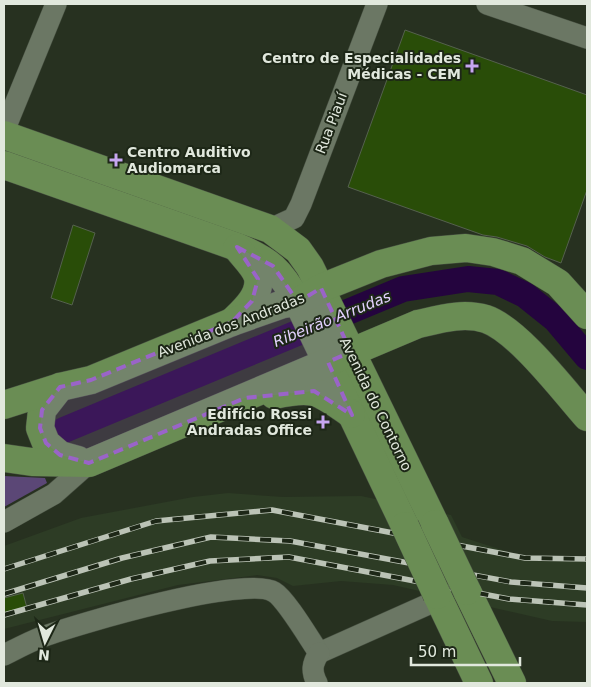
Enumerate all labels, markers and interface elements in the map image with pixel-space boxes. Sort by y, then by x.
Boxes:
place label: Centro de Especialidades Médicas - CEM [262,50,461,82]
marker: Centro de Especialidades Médicas - CEM [465,59,479,73]
street label: Rua Piauí [312,89,350,156]
place label: Centro Auditivo Audiomarca [127,144,251,176]
marker: Centro Auditivo Audiomarca [109,153,123,167]
water label: Ribeirão Arrudas [270,287,394,351]
street label: Avenida dos Andradas [155,290,307,360]
street label: Avenida do Contorno [337,335,415,473]
place label: Edifício Rossi Andradas Office [187,406,312,438]
marker: Edifício Rossi Andradas Office [316,415,330,429]
north arrow [20,617,70,667]
scale bar [411,634,520,666]
text: 50 m [418,643,456,661]
text: N [37,646,50,663]

